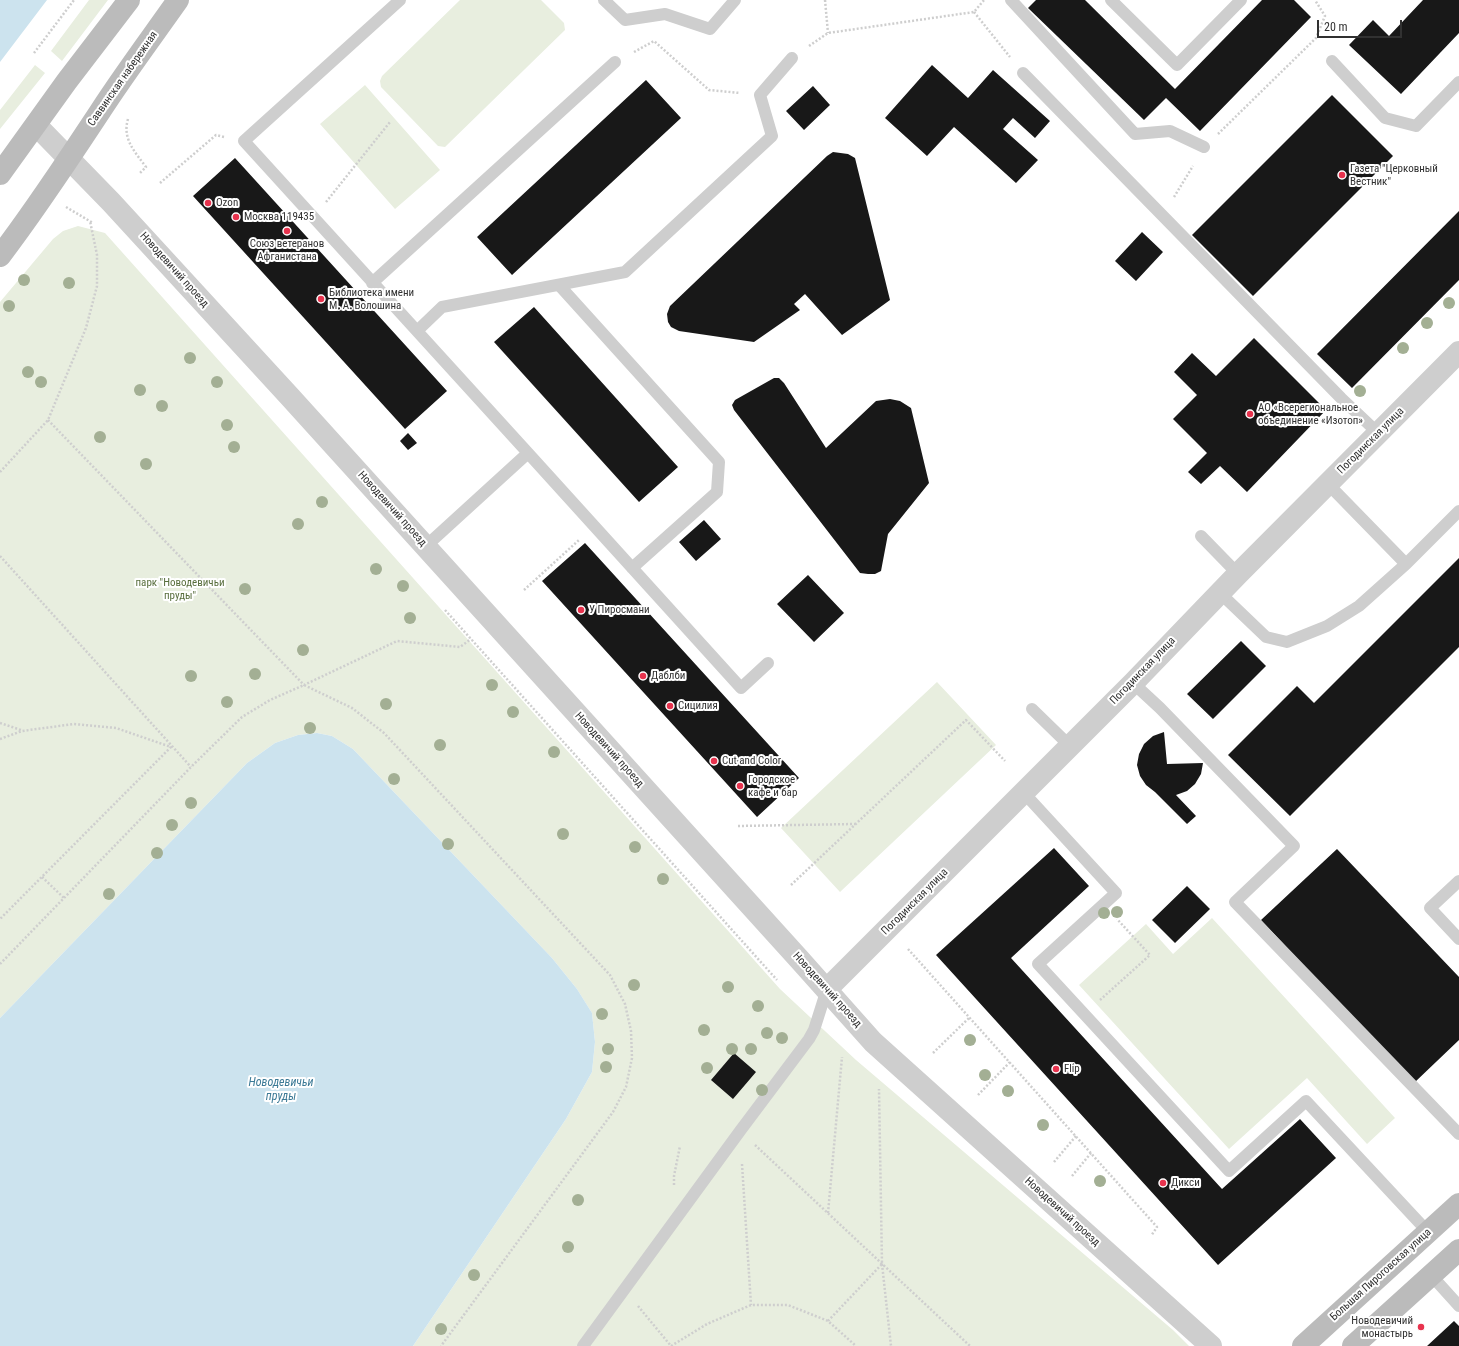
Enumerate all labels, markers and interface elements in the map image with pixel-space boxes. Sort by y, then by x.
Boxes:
scale bar [1319,12,1404,38]
text: 20 m [1324,20,1348,34]
street label: Саввинская набережная [85,29,161,129]
place label: Газета "Церковный Вестник" [1350,162,1438,188]
marker: Газета "Церковный Вестник" [1337,170,1347,180]
place label: Ozon [216,196,238,210]
marker: Ozon [203,198,213,208]
place label: Москва 119435 [244,210,314,224]
marker: Москва 119435 [231,212,241,222]
marker: Союз ветеранов Афганистана [282,226,292,236]
street label: Новодевичий проезд [137,230,211,310]
place label: Союз ветеранов Афганистана [250,237,324,263]
place label: Библиотека имени М. А. Волошина [329,286,414,312]
marker: Библиотека имени М. А. Волошина [316,294,326,304]
place label: АО «Всерегиональное объединение «Изотоп» [1258,401,1363,427]
street label: Погодинская улица [1335,405,1407,477]
marker: АО «Всерегиональное объединение «Изотоп» [1245,409,1255,419]
street label: Новодевичий проезд [355,469,429,549]
park label: парк "Новодевичьи пруды" [136,576,224,602]
place label: У Пиросмани [589,603,650,617]
marker: У Пиросмани [576,605,586,615]
street label: Погодинская улица [1107,635,1179,707]
place label: Даблби [651,669,685,683]
marker: Даблби [638,671,648,681]
place label: Сицилия [678,699,718,713]
marker: Сицилия [665,701,675,711]
street label: Новодевичий проезд [572,710,646,790]
place label: Cut and Color [722,754,781,768]
marker: Cut and Color [709,756,719,766]
place label: Городское кафе и бар [748,773,797,799]
marker: Городское кафе и бар [735,781,745,791]
street label: Погодинская улица [879,866,951,938]
street label: Новодевичий проезд [790,950,864,1030]
place label: Flip [1064,1062,1080,1076]
marker: Flip [1051,1064,1061,1074]
water label: Новодевичьи пруды [249,1076,313,1104]
street label: Новодевичий проезд [1022,1175,1102,1249]
place label: Дикси [1171,1176,1200,1190]
marker: Дикси [1158,1178,1168,1188]
street label: Большая Пироговская улица [1328,1226,1434,1324]
place label: Новодевичий монастырь [1351,1314,1413,1340]
marker: Новодевичий монастырь [1416,1322,1426,1332]

